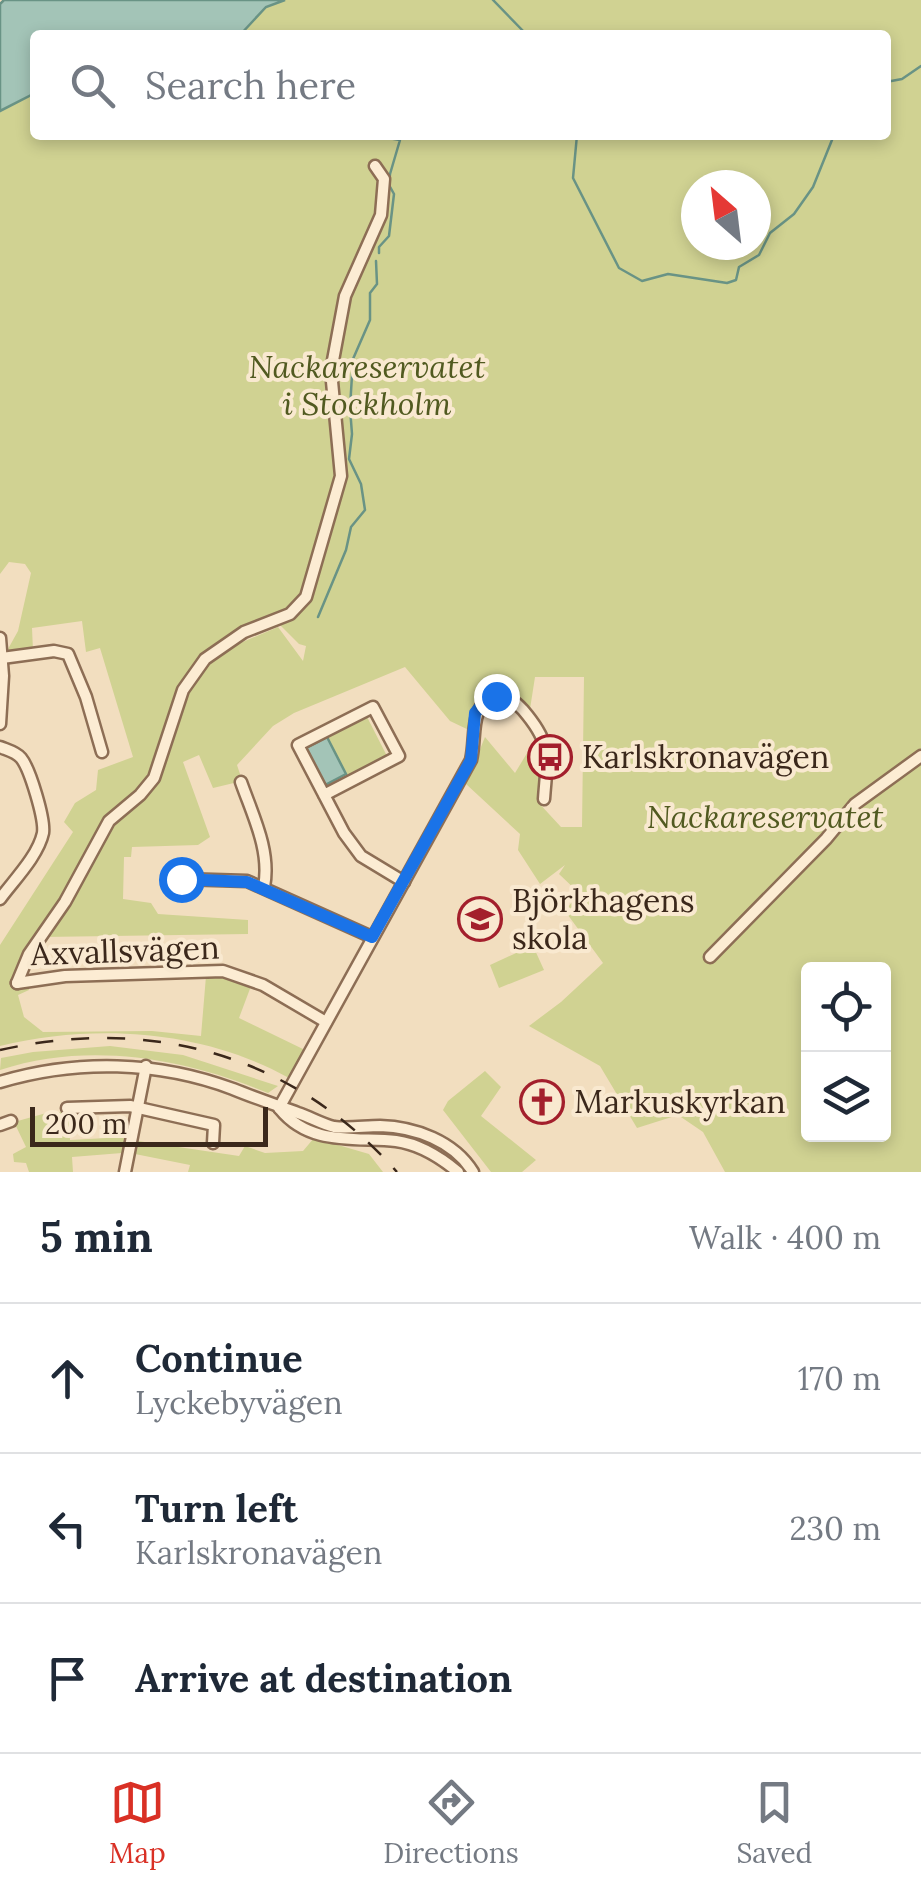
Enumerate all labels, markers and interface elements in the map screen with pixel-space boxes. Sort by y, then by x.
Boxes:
search box [30,30,891,140]
icon: search [65,58,120,113]
text: Search here [145,61,356,109]
north arrow [681,170,771,260]
park label: Nackareservatet i Stockholm [249,346,486,424]
route end [474,674,520,720]
bus stop icon: Karlskronavägen [527,734,573,780]
place label: Karlskronavägen [582,736,829,777]
park label: Nackareservatet [647,796,884,837]
route start [159,857,205,903]
place label: Björkhagens skola [512,880,694,958]
school or university icon: Björkhagens skola [457,896,503,942]
street label: Axvallsvägen [29,927,220,974]
map controls [801,962,891,1142]
button: locate [801,962,891,1052]
button: layers [801,1052,891,1142]
church icon: Markuskyrkan [519,1079,565,1125]
place label: Markuskyrkan [574,1081,786,1122]
scale bar [30,1102,268,1146]
text: 200 m [45,1106,127,1142]
text: 5 min [40,1210,153,1264]
text: Walk · 400 m [689,1217,881,1258]
text: Continue [135,1334,303,1382]
icon: ahead [40,1351,95,1406]
text: 170 m [798,1358,881,1399]
text: Lyckebyvägen [135,1382,343,1423]
text: Turn left [135,1484,298,1532]
icon: left [40,1501,95,1556]
text: 230 m [790,1508,881,1549]
text: Karlskronavägen [135,1532,382,1573]
icon: arrive [40,1651,95,1706]
text: Arrive at destination [135,1654,512,1702]
tab: Map [109,1775,166,1871]
tab: Directions [383,1775,519,1871]
tab: Saved [736,1775,812,1871]

